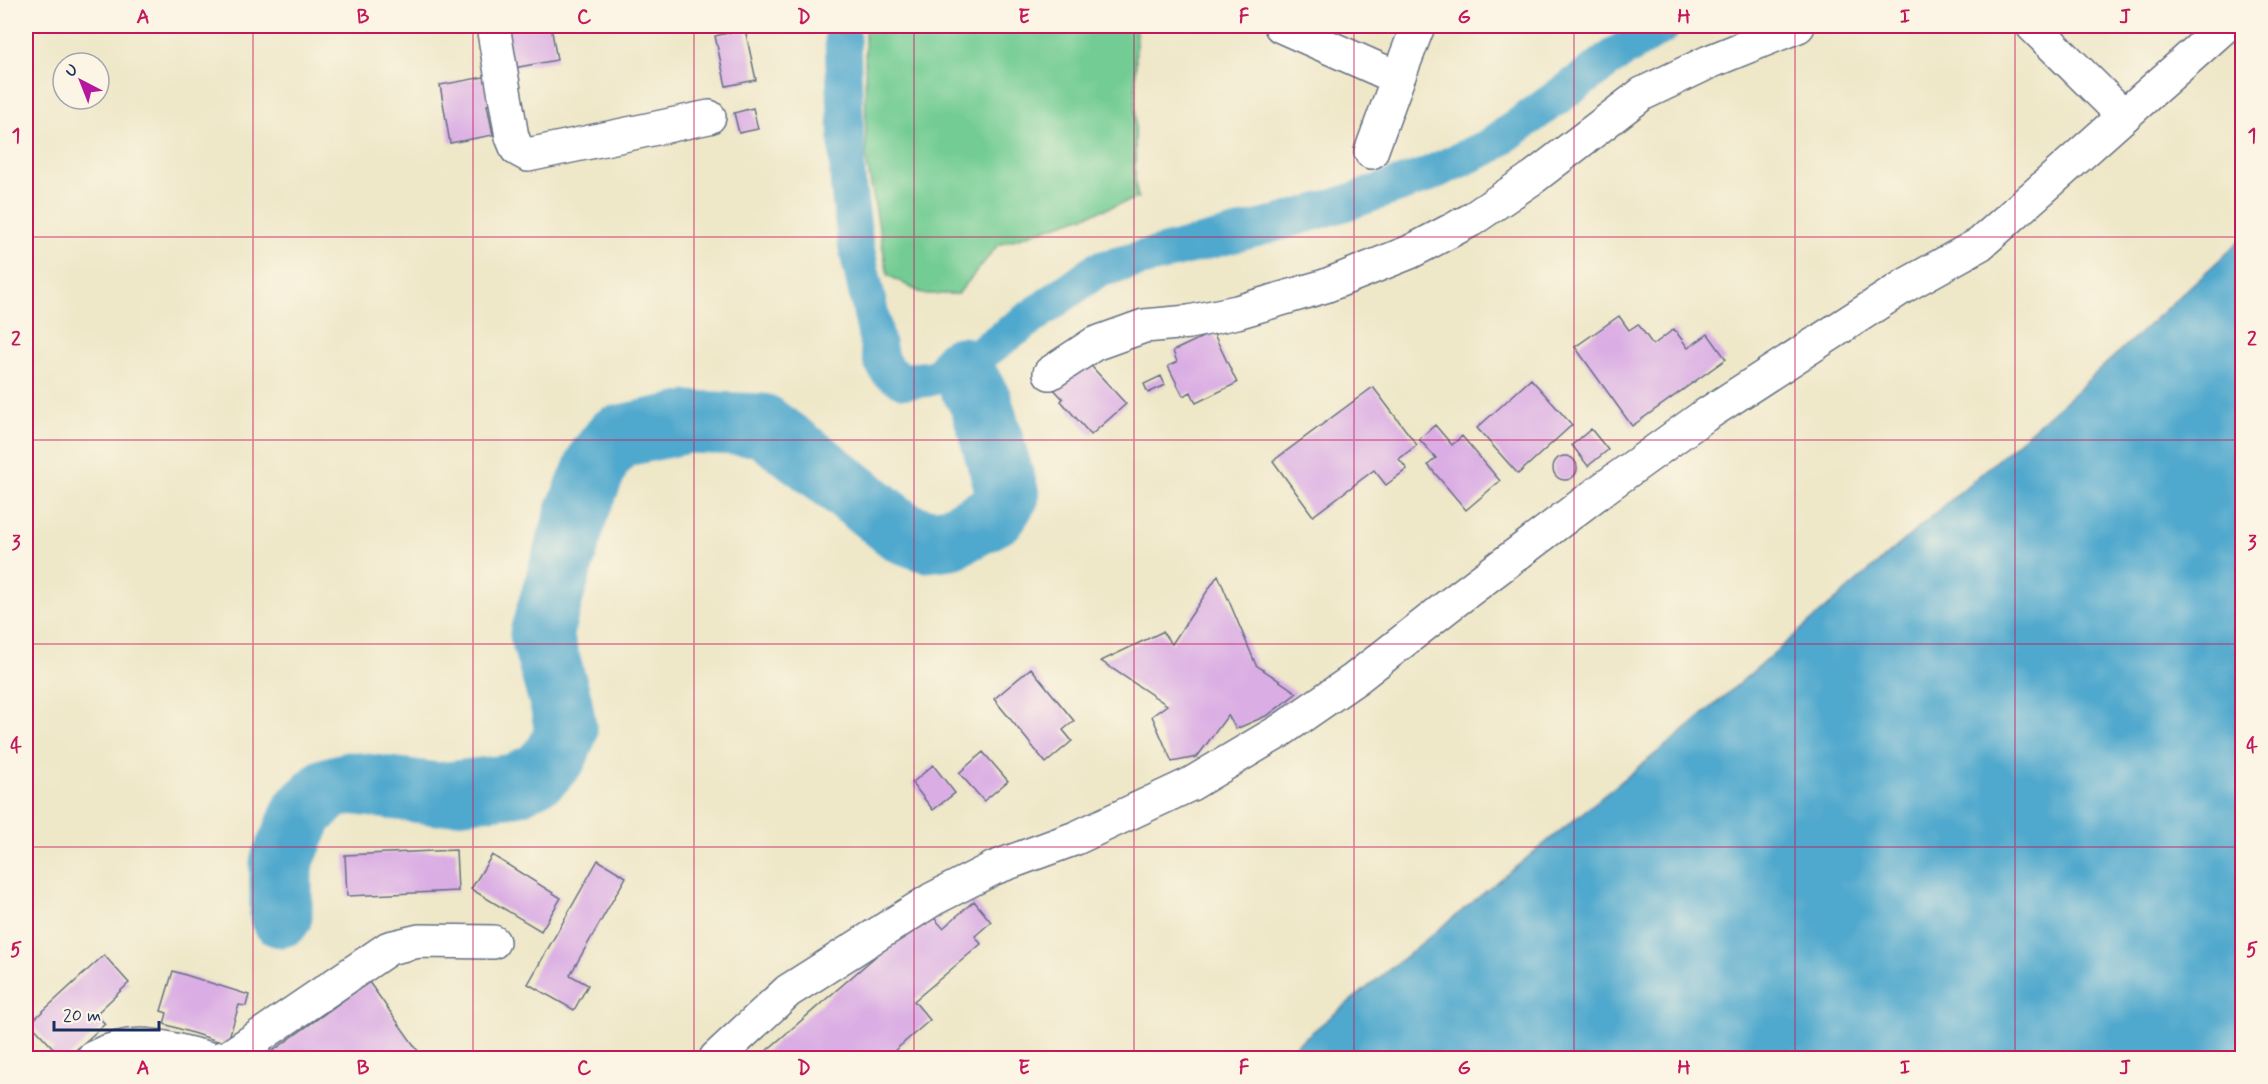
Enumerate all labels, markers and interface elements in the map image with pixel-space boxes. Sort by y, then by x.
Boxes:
text: A [136,4,150,31]
text: B [357,4,370,31]
text: C [577,4,592,31]
text: D [797,4,811,31]
text: E [1018,4,1030,31]
text: F [1239,4,1250,31]
text: G [1457,4,1471,31]
text: H [1677,4,1691,31]
text: I [1900,4,1910,31]
text: J [2119,4,2131,31]
north arrow [51,51,111,111]
text: U [61,60,83,82]
text: 1 [12,123,20,150]
text: 1 [2248,123,2256,150]
text: 2 [11,326,21,353]
text: 2 [2247,326,2257,353]
text: 3 [11,530,21,557]
text: 3 [2247,530,2257,557]
text: 4 [10,733,22,760]
text: 4 [2246,733,2258,760]
text: 5 [10,937,22,964]
text: 5 [2246,937,2258,964]
scale bar [54,994,159,1032]
text: 20 m [63,1004,101,1028]
text: A [136,1055,150,1082]
text: B [357,1055,370,1082]
text: C [577,1055,592,1082]
text: D [797,1055,811,1082]
text: E [1018,1055,1030,1082]
text: F [1239,1055,1250,1082]
text: G [1457,1055,1471,1082]
text: H [1677,1055,1691,1082]
text: I [1900,1055,1910,1082]
text: J [2119,1055,2131,1082]

